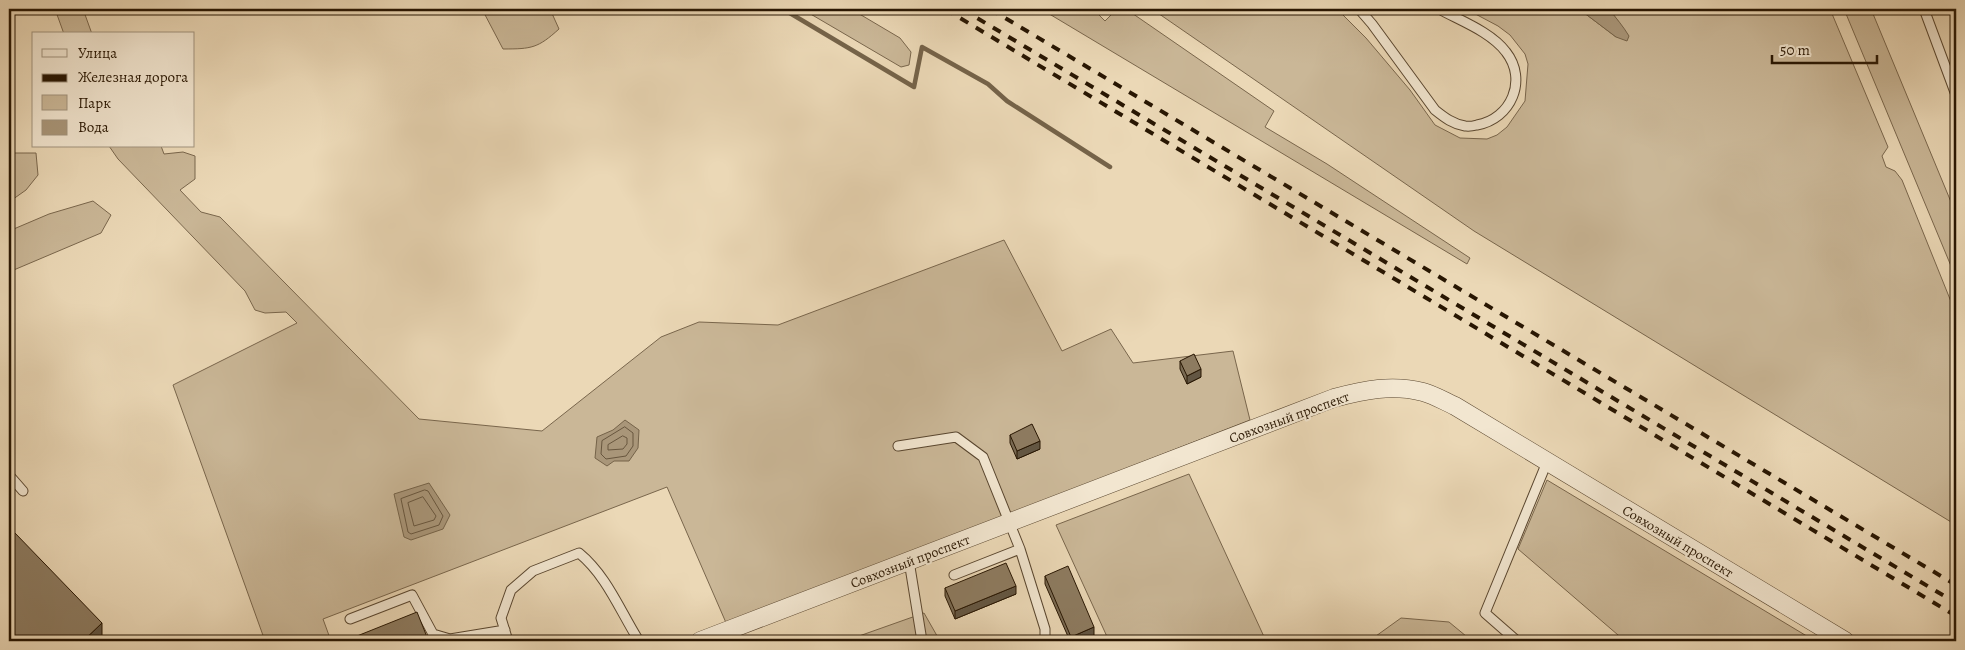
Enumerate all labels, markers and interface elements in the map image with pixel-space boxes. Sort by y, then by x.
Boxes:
legend [32,32,195,148]
scale bar [1772,32,1878,64]
text: 50 m [1780,40,1810,60]
text: Улица [78,43,117,63]
text: Железная дорога [78,67,188,87]
text: Парк [78,93,111,113]
text: Вода [78,117,109,137]
street label: Совхозный проспект [1226,387,1352,448]
street label: Совхозный проспект [1619,501,1737,582]
street label: Совхозный проспект [848,530,973,593]

